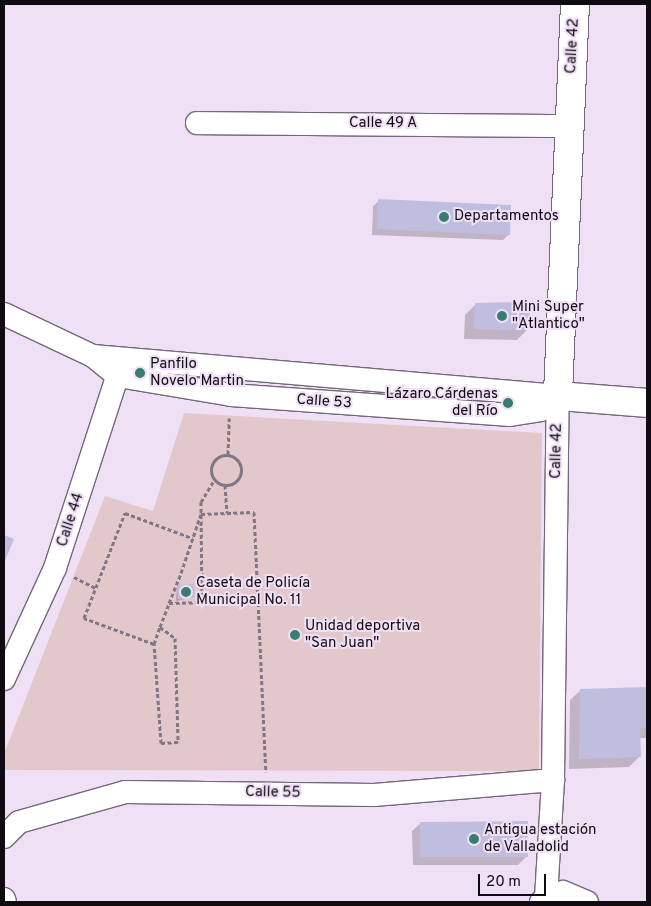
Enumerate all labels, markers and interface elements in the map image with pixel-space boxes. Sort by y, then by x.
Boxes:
street label: Calle 42 [563,18,583,74]
street label: Calle 49 A [349,115,417,133]
place label: Departamentos [454,208,559,226]
marker: Departamentos [438,211,450,223]
place label: Mini Super "Atlantico" [512,298,585,333]
marker: Mini Super "Atlantico" [496,310,508,322]
place label: Panfilo Novelo Martin [150,355,244,390]
marker: Panfilo Novelo Martin [134,367,146,379]
place label: Lázaro Cárdenas del Río [386,385,498,420]
street label: Calle 53 [296,391,352,413]
marker: Lázaro Cárdenas del Río [502,397,514,409]
street label: Calle 42 [548,423,566,479]
street label: Calle 44 [54,491,88,549]
place label: Caseta de Policía Municipal No. 11 [196,574,310,609]
marker: Caseta de Policía Municipal No. 11 [180,586,192,598]
place label: Unidad deportiva "San Juan" [305,617,420,652]
marker: Unidad deportiva "San Juan" [289,629,301,641]
street label: Calle 55 [245,784,301,802]
place label: Antigua estación de Valladolid [484,821,597,856]
marker: Antigua estación de Valladolid [468,833,480,845]
scale bar [481,864,548,896]
text: 20 m [486,873,521,892]

